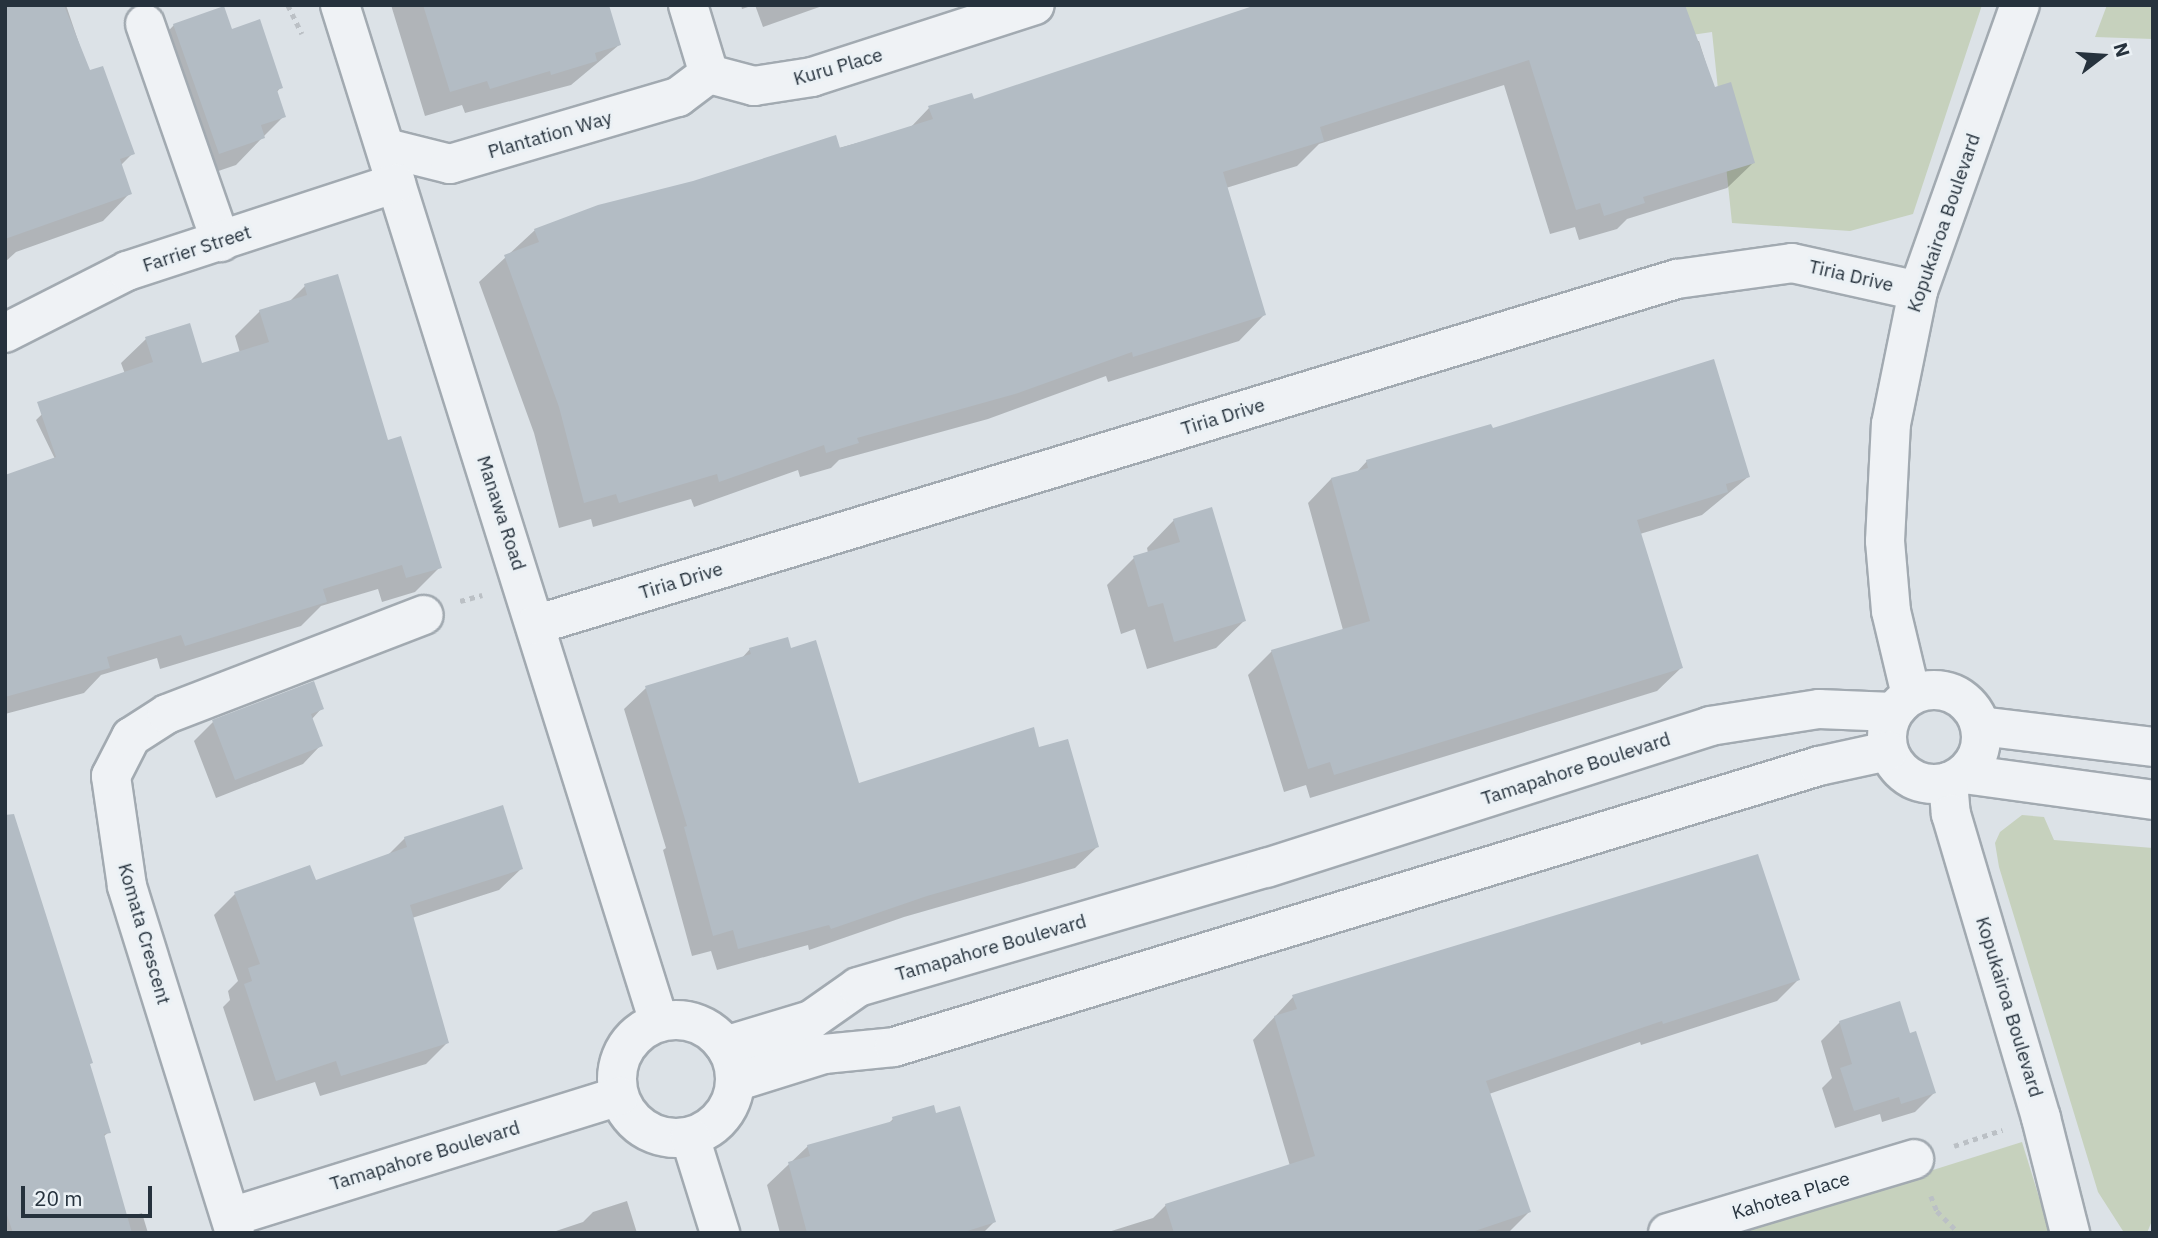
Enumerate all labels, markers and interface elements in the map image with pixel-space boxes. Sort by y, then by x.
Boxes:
north arrow [2067,21,2137,91]
text: N [2109,40,2136,60]
street label: Kuru Place [791,43,885,91]
street label: Plantation Way [485,106,615,164]
street label: Kopukairoa Boulevard [1903,131,1985,315]
street label: Farrier Street [140,221,254,277]
street label: Tiria Drive [1807,255,1895,297]
street label: Tiria Drive [1179,394,1267,440]
street label: Manawa Road [472,453,530,573]
street label: Tiria Drive [637,558,725,604]
street label: Tamapahore Boulevard [1479,728,1673,810]
street label: Komata Crescent [113,861,175,1007]
street label: Tamapahore Boulevard [893,910,1089,986]
street label: Kopukairoa Boulevard [1971,914,2047,1100]
street label: Tamapahore Boulevard [327,1116,523,1196]
street label: Kahotea Place [1729,1167,1853,1225]
scale bar [24,1172,156,1216]
text: 20 m [34,1184,83,1212]

